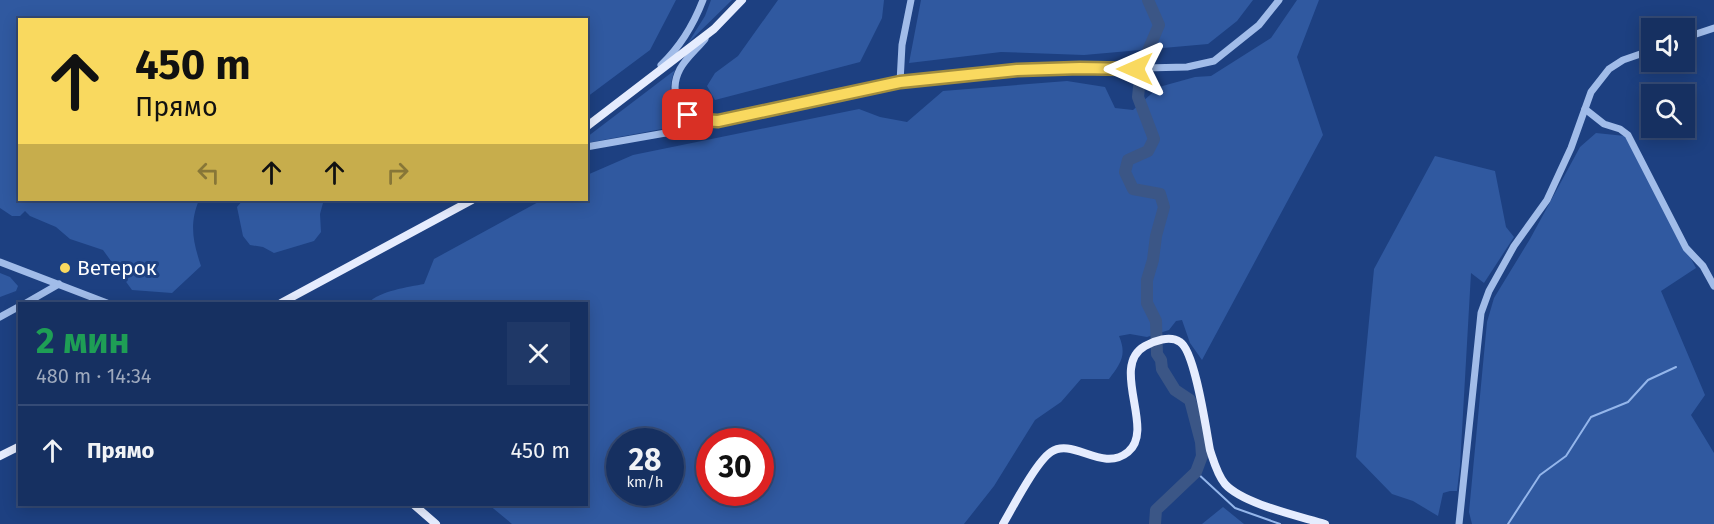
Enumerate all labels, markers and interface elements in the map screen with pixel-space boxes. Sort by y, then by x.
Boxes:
map controls [1641,18,1695,138]
button: sound [1641,18,1695,72]
position arrow [1103,37,1167,101]
text: 450 m [135,40,251,90]
icon: ahead [36,42,114,120]
button: search [1641,84,1695,138]
pin [662,89,713,140]
text: Прямо [135,91,218,123]
icon: arrive [671,98,704,131]
icon: left [192,156,225,189]
icon: ahead [255,156,288,189]
icon: ahead [318,156,351,189]
icon: right [381,156,414,189]
place label: Ветерок [77,255,157,281]
marker: Ветерок [58,261,72,275]
text: 2 мин [36,319,130,363]
button: close [507,322,570,385]
text: 480 m · 14:34 [36,364,151,388]
speed limit sign: 30 [696,428,774,506]
icon: ahead [36,434,69,467]
text: Прямо [87,437,154,464]
text: 450 m [511,437,570,464]
text: 28 [629,442,661,478]
text: km/h [626,473,664,491]

